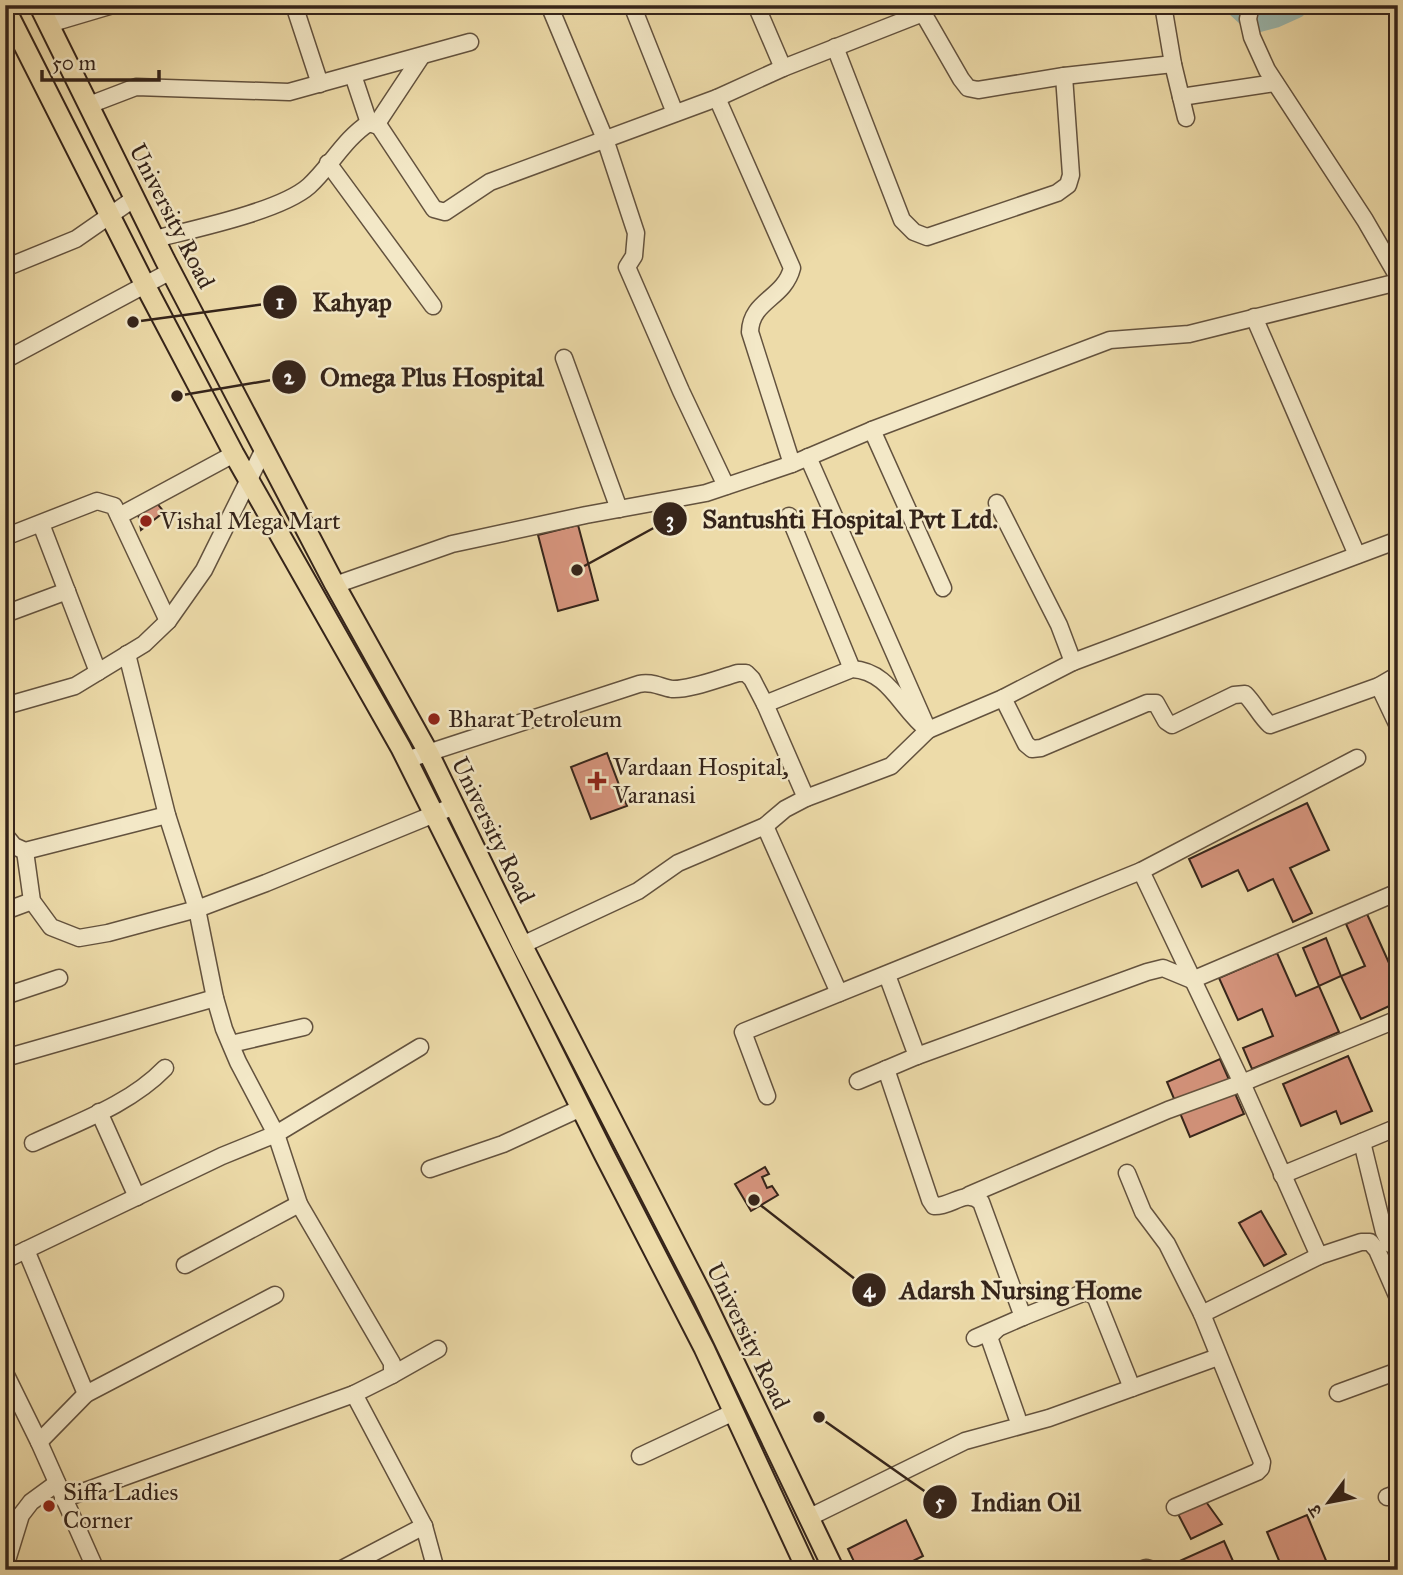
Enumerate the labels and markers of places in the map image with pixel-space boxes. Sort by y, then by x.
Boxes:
callout: Kahyap [263,278,405,325]
callout: Omega Plus Hospital [271,353,558,400]
callout: Santushti Hospital Pvt Ltd. [653,496,1011,543]
place label: Vishal Mega Mart [159,506,341,536]
marker: Vishal Mega Mart [138,513,154,529]
place label: Bharat Petroleum [448,704,622,734]
marker: Bharat Petroleum [426,711,442,727]
place label: Vardaan Hospital, Varanasi [612,752,789,810]
marker: Vardaan Hospital, Varanasi [587,771,607,791]
callout: Adarsh Nursing Home [851,1266,1157,1313]
place label: Siffa Ladies Corner [63,1477,178,1535]
callout: Indian Oil [922,1478,1096,1525]
marker: Siffa Ladies Corner [41,1498,57,1514]

